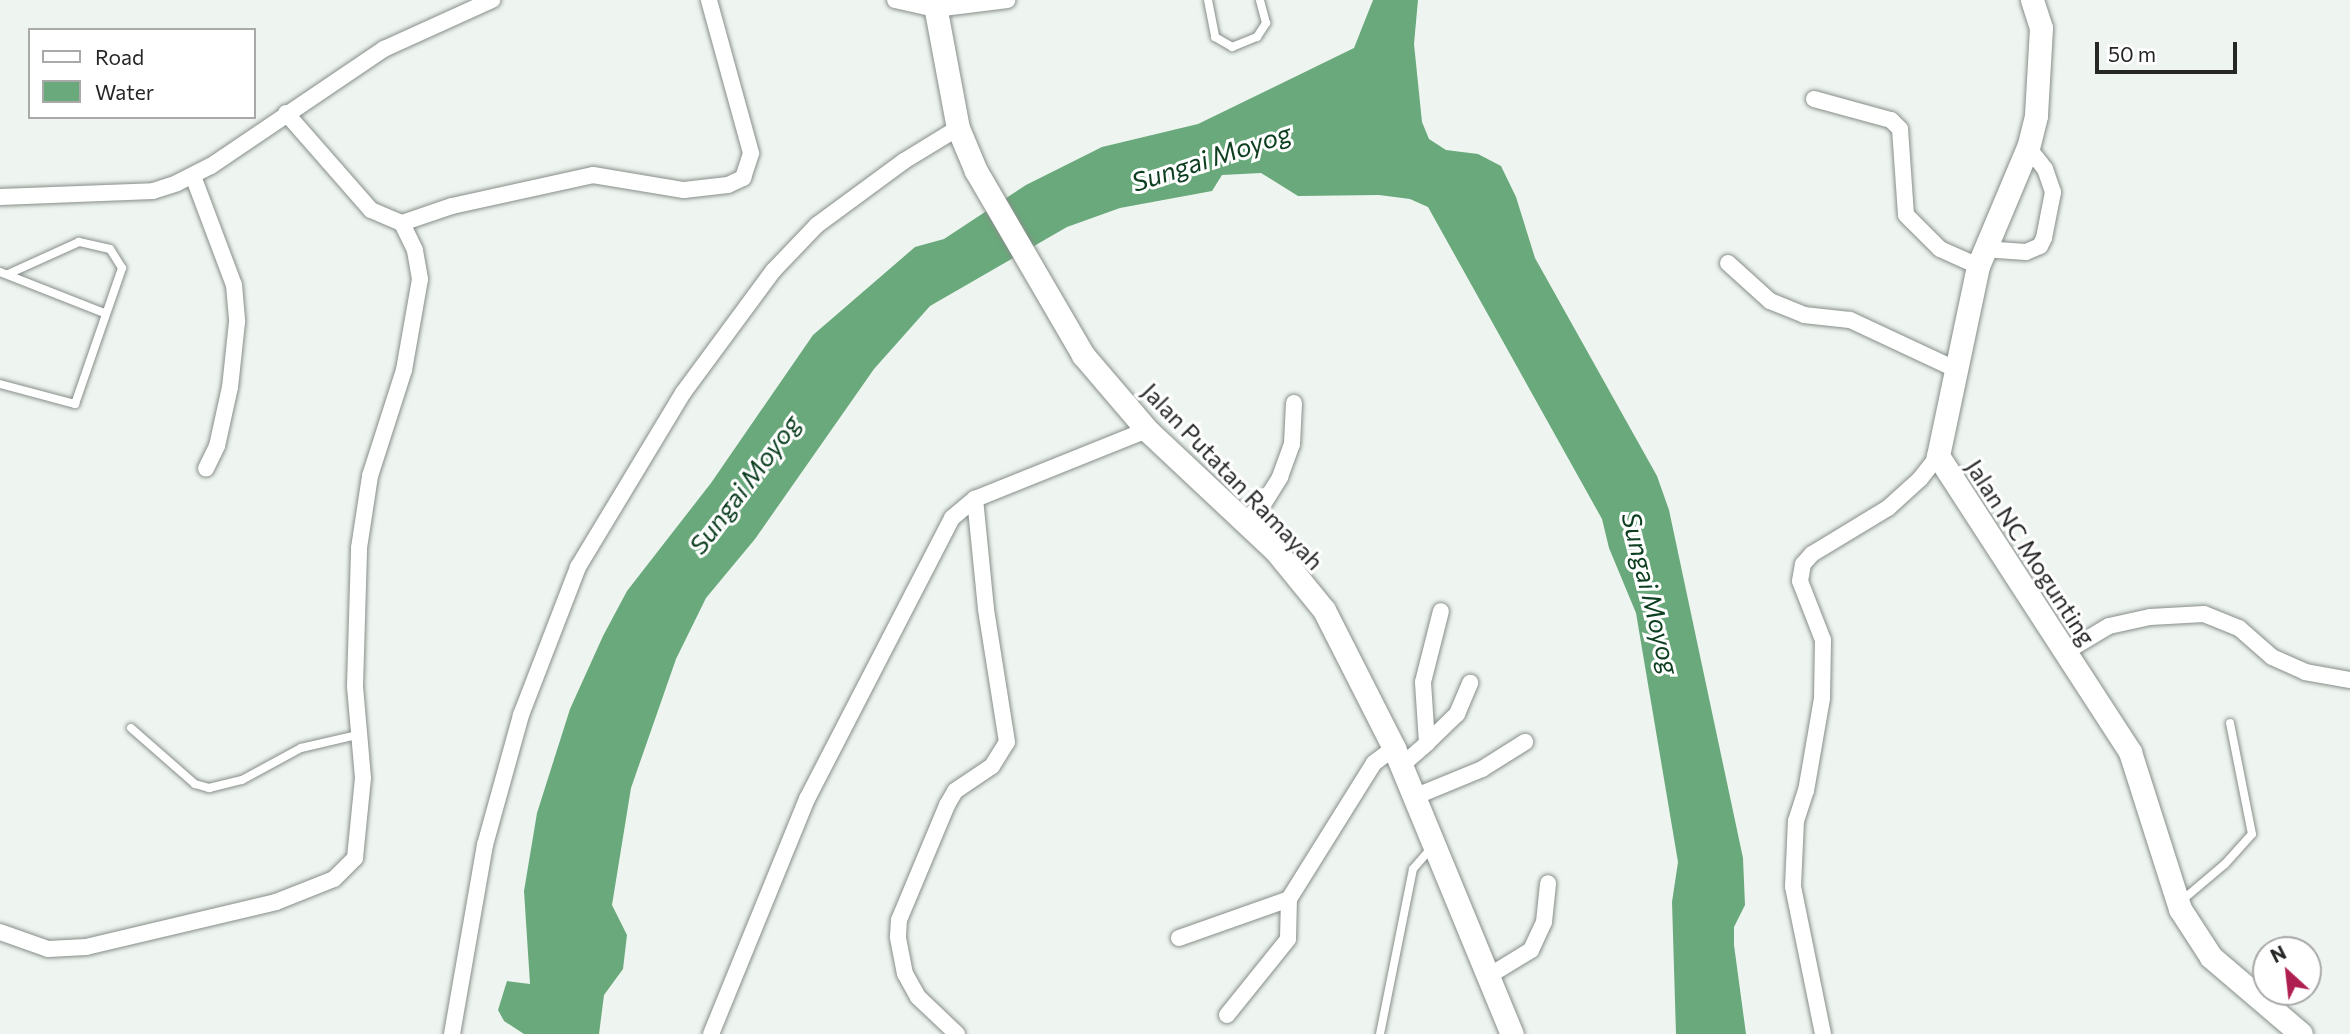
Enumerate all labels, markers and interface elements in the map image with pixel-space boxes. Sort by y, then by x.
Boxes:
legend [28,28,256,119]
scale bar [2098,28,2240,72]
text: 50 m [2108,41,2156,66]
text: Road [95,44,144,69]
text: Water [95,79,154,104]
water label: Sungai Moyog [1127,117,1295,197]
street label: Jalan Putatan Ramayah [1136,377,1330,575]
water label: Sungai Moyog [682,408,806,560]
street label: Jalan NC Mogunting [1960,454,2102,650]
water label: Sungai Moyog [1616,509,1686,677]
north arrow [2252,936,2322,1006]
text: N [2267,940,2290,967]

